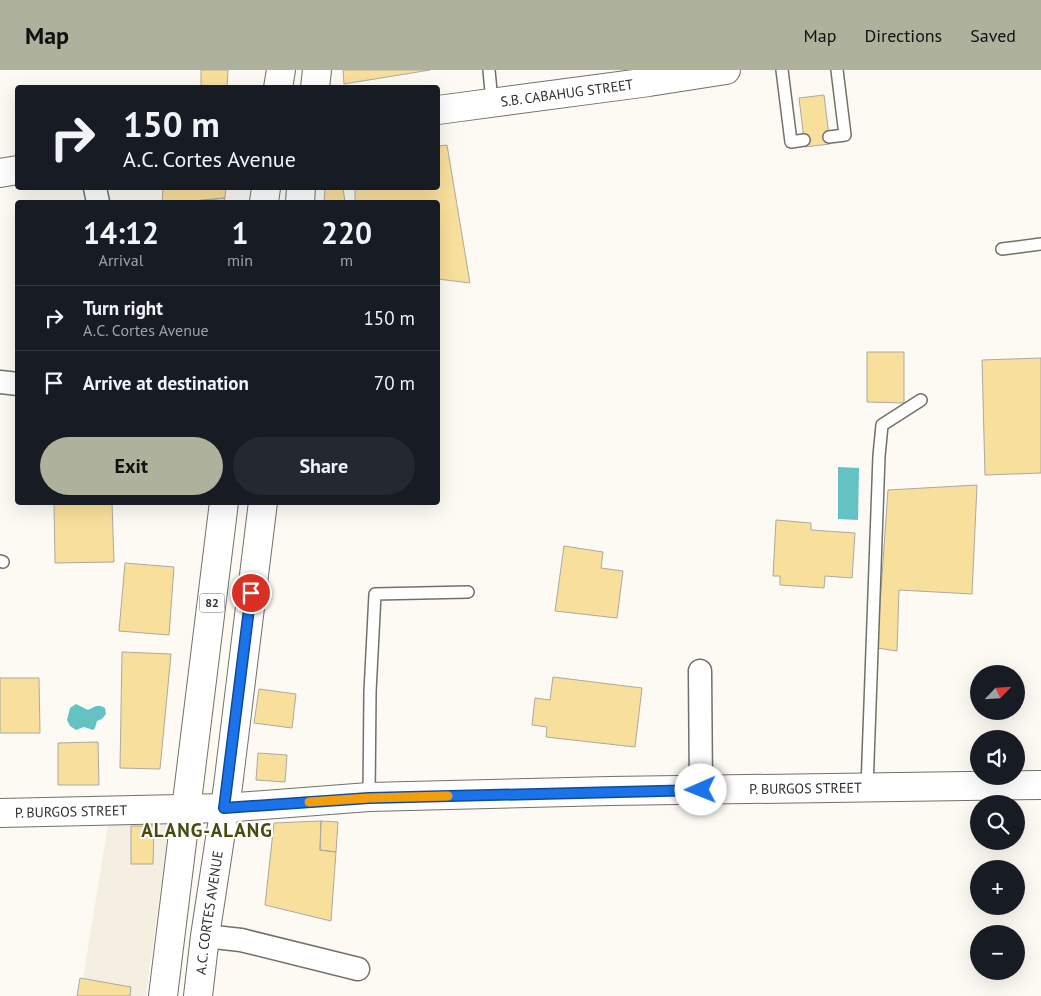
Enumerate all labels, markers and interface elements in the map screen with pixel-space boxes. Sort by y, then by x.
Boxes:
text: Map [25,20,69,51]
text: Map [804,24,836,47]
text: Directions [864,24,942,47]
text: Saved [970,24,1016,47]
street label: S.B. CABAHUG STREET [499,75,635,111]
text: 150 m [123,101,220,147]
icon: right [40,105,105,170]
text: A.C. Cortes Avenue [123,145,296,173]
text: 14:12 [83,213,159,252]
text: 1 [232,213,249,252]
text: 220 [321,213,372,252]
text: Arrival [99,250,143,270]
text: min [227,250,253,270]
text: m [340,250,353,270]
text: Turn right [83,296,163,320]
icon: right [40,304,68,332]
text: 150 m [363,306,415,330]
text: A.C. Cortes Avenue [83,320,209,340]
icon: arrive [40,369,68,397]
text: Arrive at destination [83,371,249,395]
text: 70 m [374,371,415,395]
button: Exit [40,437,223,495]
button: Share [233,437,415,495]
pin [230,572,272,614]
icon: arrive [237,579,265,607]
road number: 82 [200,594,224,612]
north arrow [970,665,1025,720]
map controls [970,665,1025,980]
button: sound [970,730,1025,785]
position arrow [674,763,726,815]
street label: P. BURGOS STREET [749,778,862,798]
button: search [970,795,1025,850]
street label: P. BURGOS STREET [15,801,128,822]
district label: ALANG-ALANG [141,818,273,842]
street label: A.C. CORTES AVENUE [192,849,227,976]
button: + [970,860,1025,915]
button: − [970,925,1025,980]

